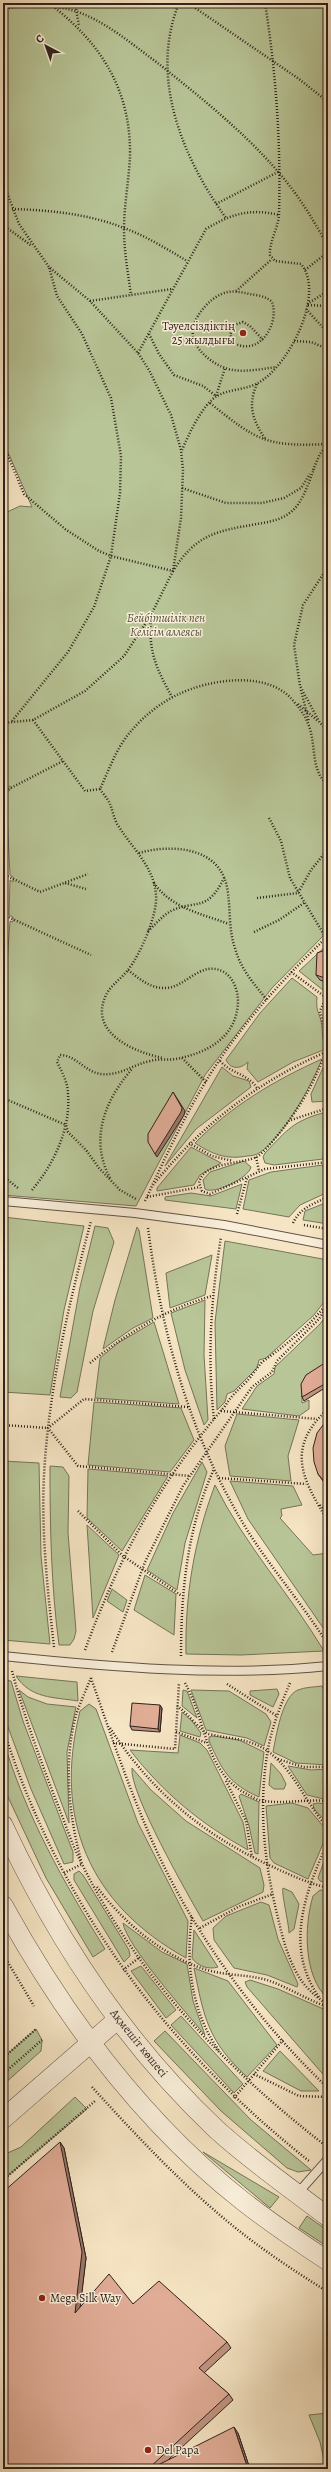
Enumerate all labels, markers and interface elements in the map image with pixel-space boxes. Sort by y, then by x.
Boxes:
north arrow [26,26,66,66]
text: С [32,31,47,47]
place label: Тәуелсіздіктің 25 жылдығы [162,318,235,348]
marker: Тәуелсіздіктің 25 жылдығы [238,328,248,338]
park label: Бейбітшілік пен Келісім аллеясы [127,610,205,640]
street label: Ақмешіт көшесі [106,2005,171,2080]
place label: Mega Silk Way [50,2290,121,2306]
marker: Mega Silk Way [37,2293,47,2303]
place label: Del Papa [156,2442,199,2458]
marker: Del Papa [143,2445,153,2455]

